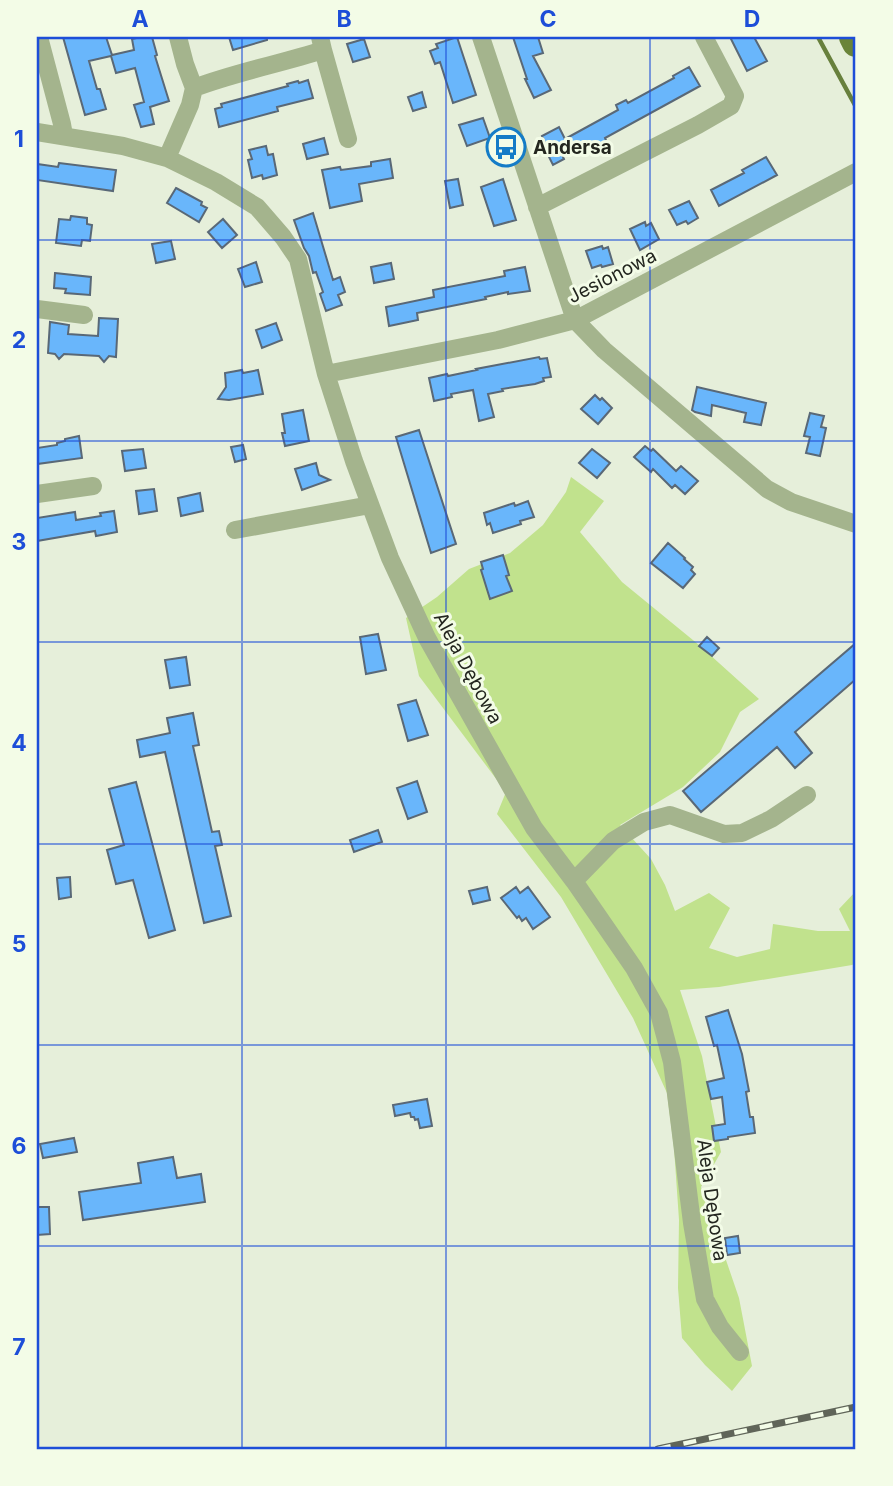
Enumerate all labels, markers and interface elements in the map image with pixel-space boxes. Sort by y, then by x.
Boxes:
text: A [131,5,149,33]
text: B [336,5,352,33]
text: C [539,5,557,33]
text: D [744,5,760,33]
text: 1 [14,125,24,153]
bus stop icon: Andersa [485,126,527,168]
place label: Andersa [533,136,612,159]
street label: Jesionowa [564,244,660,308]
text: 2 [12,326,26,354]
text: 3 [12,528,26,556]
street label: Aleja Dębowa [429,608,507,728]
text: 4 [11,729,27,757]
text: 5 [12,930,26,958]
text: 6 [12,1132,26,1160]
street label: Aleja Dębowa [692,1137,732,1263]
text: 7 [12,1333,26,1361]

